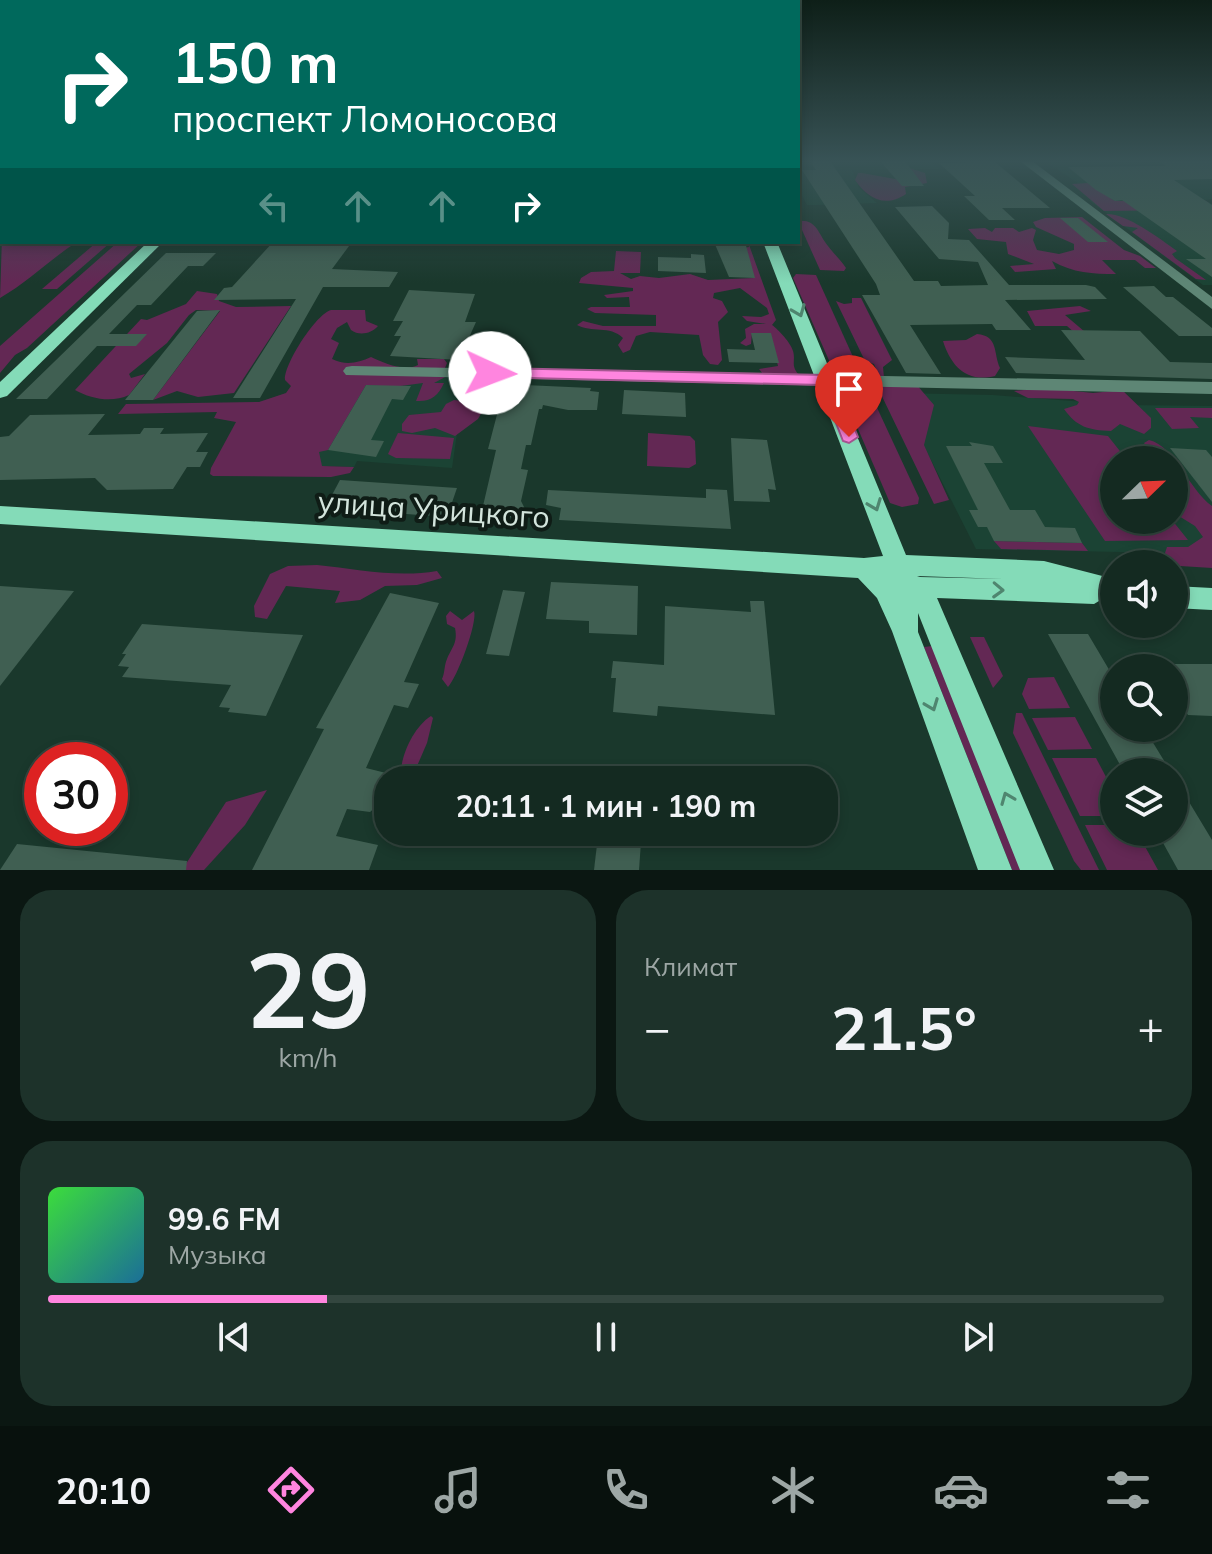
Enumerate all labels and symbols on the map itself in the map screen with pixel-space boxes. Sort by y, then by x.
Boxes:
one-way arrow [789,303,805,317]
position arrow [448,331,532,415]
pin [815,355,883,437]
north arrow [1100,446,1188,534]
street label: улица Урицкого [317,482,551,536]
one-way arrow [866,497,882,511]
one-way arrow [992,581,1005,598]
one-way arrow [922,697,939,711]
speed limit sign: 30 [24,742,128,846]
one-way arrow [1000,792,1017,806]

